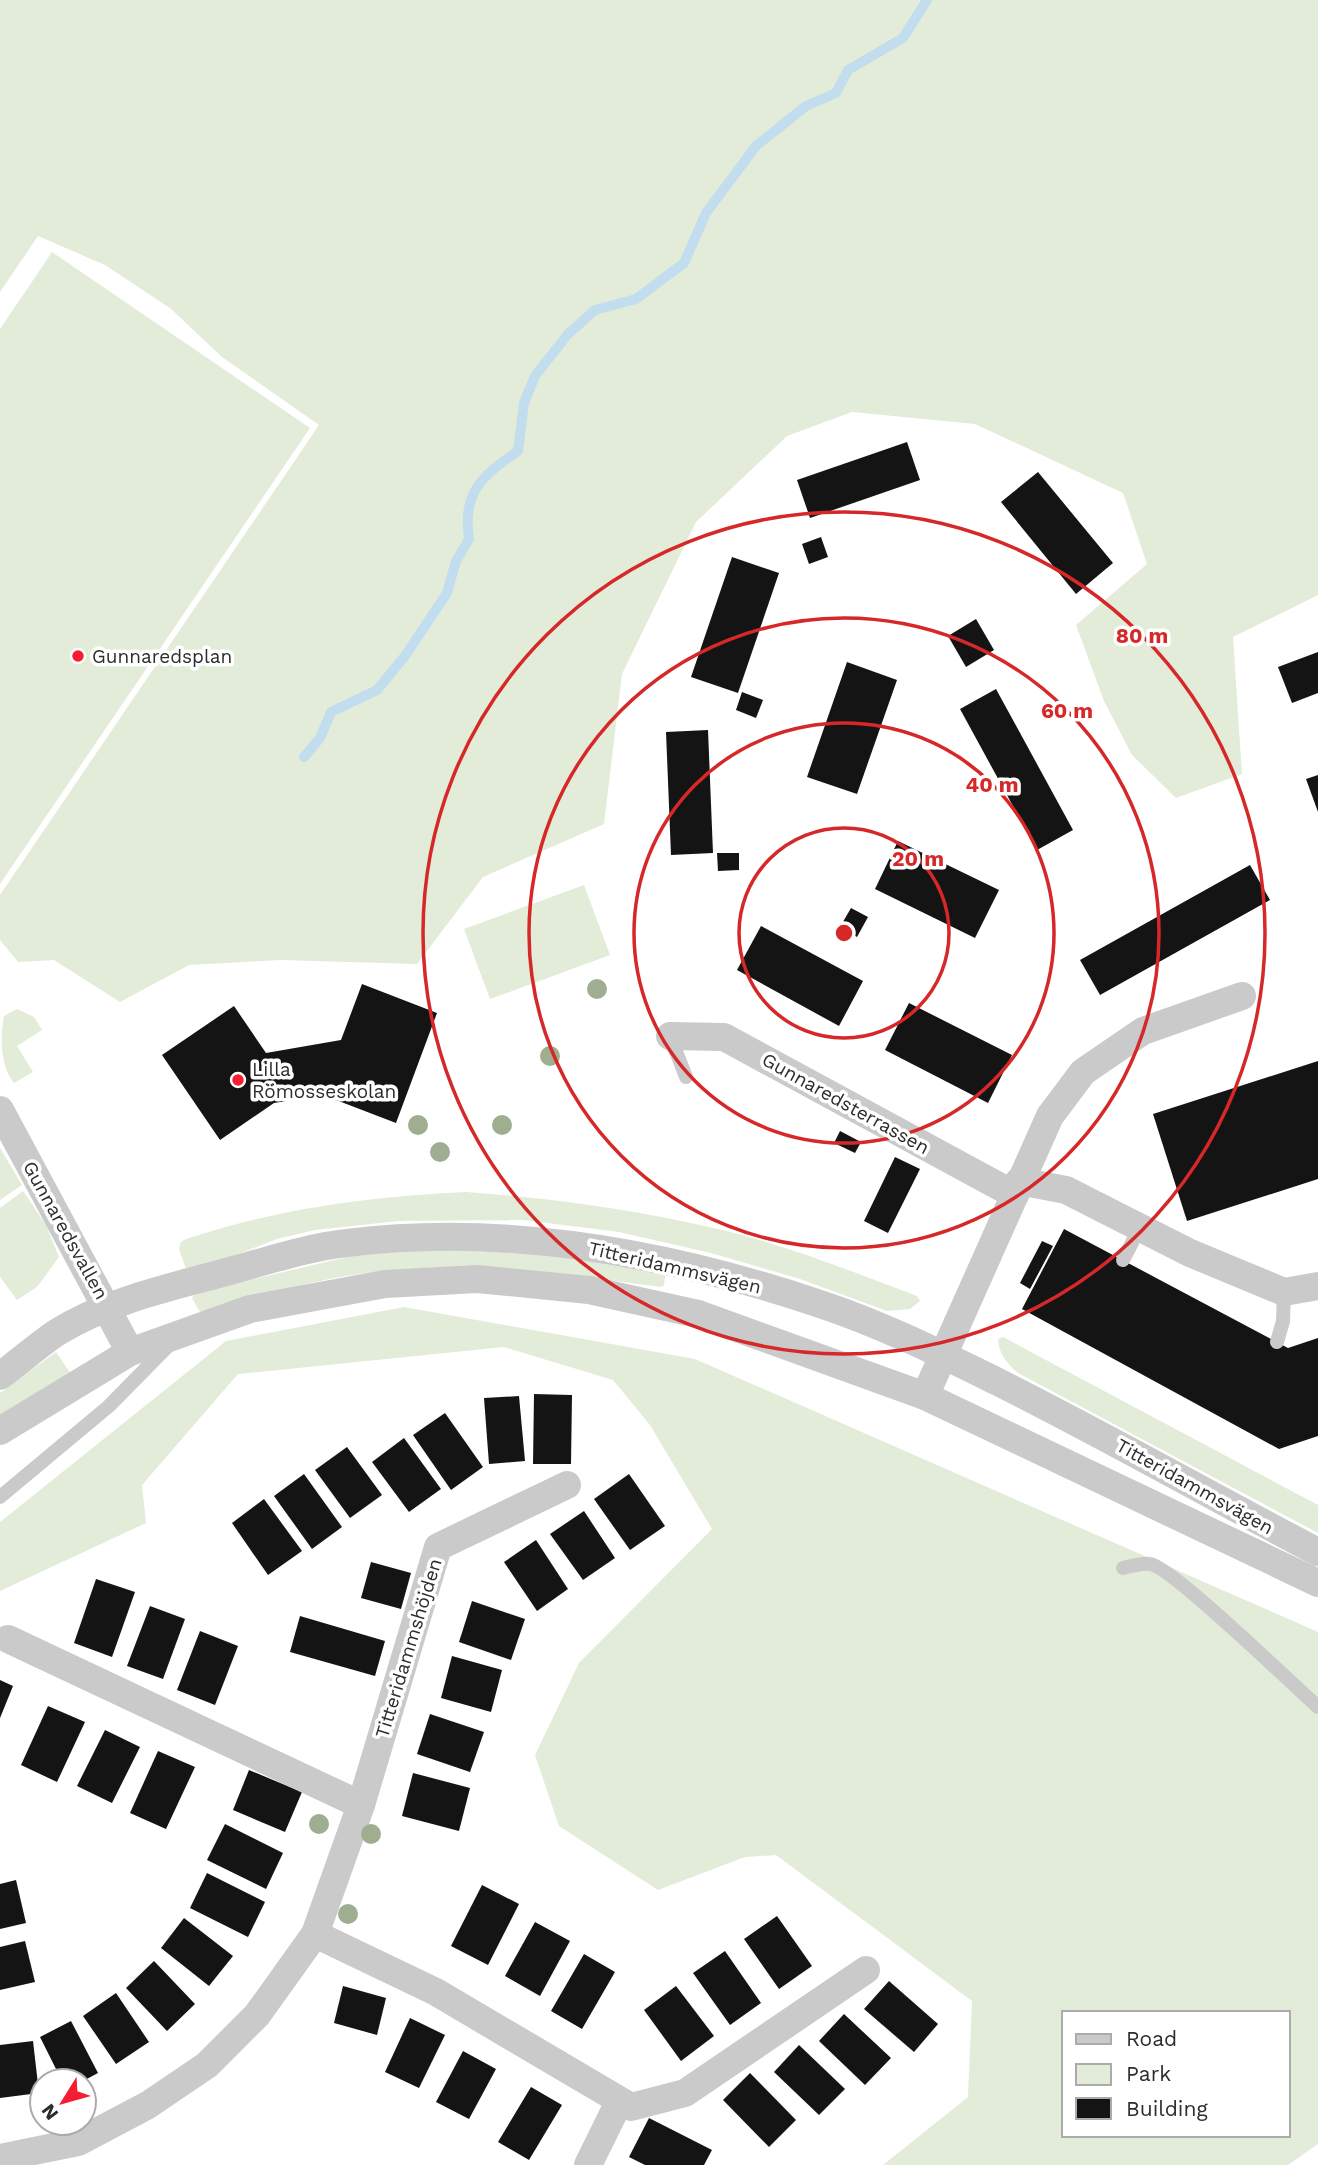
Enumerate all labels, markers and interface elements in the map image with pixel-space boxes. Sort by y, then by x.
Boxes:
text: 80 m [1116,623,1168,648]
place label: Gunnaredsplan [92,645,232,668]
marker: Gunnaredsplan [70,648,86,664]
text: 60 m [1041,698,1093,723]
text: 40 m [966,772,1018,797]
text: 20 m [892,846,944,871]
centre of rings [832,921,856,945]
street label: Gunnaredsterrassen [758,1048,933,1159]
place label: Lilla Römosseskolan [252,1058,396,1103]
marker: Lilla Römosseskolan [230,1072,246,1088]
street label: Gunnaredsvallen [18,1157,113,1303]
street label: Titteridammsvägen [586,1236,764,1299]
street label: Titteridammsvägen [1112,1434,1278,1539]
street label: Titteridammshöjden [370,1556,447,1741]
legend [1062,2011,1290,2137]
text: Road [1126,2026,1177,2051]
text: Park [1126,2061,1171,2086]
north arrow [28,2067,98,2137]
text: Building [1126,2096,1208,2121]
text: N [36,2099,63,2124]

